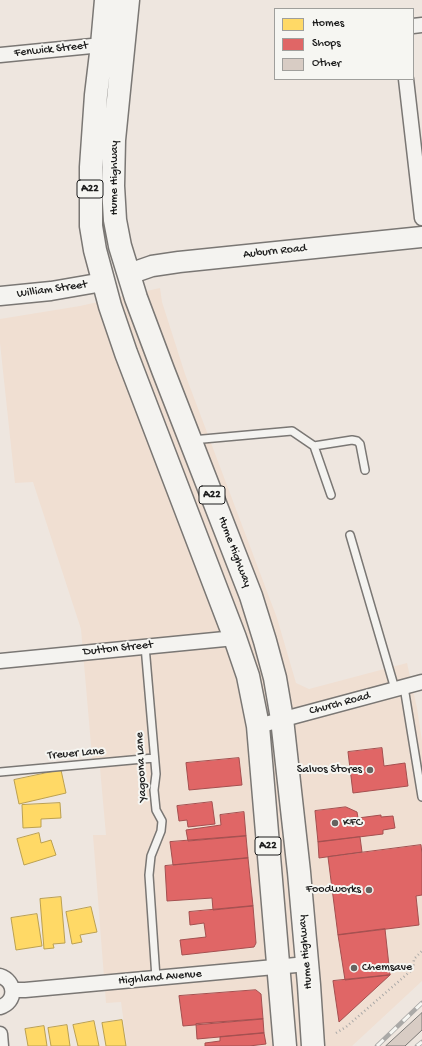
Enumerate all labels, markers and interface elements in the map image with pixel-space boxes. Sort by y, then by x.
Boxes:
legend [274,8,414,80]
text: Homes [312,17,344,31]
text: Shops [312,37,341,51]
street label: Fenwick Street [13,39,89,61]
text: Other [312,57,341,71]
street label: Hume Highway [108,141,122,215]
road number: A22 [77,180,103,198]
street label: Auburn Road [243,242,307,262]
street label: William Street [16,278,88,302]
road number: A22 [199,486,225,504]
street label: Hume Highway [214,515,254,589]
street label: Dutton Street [82,638,154,660]
street label: Church Road [308,689,372,719]
street label: Yagoona Lane [133,732,151,802]
street label: Treuer Lane [47,744,105,764]
place label: Salvos Stores [297,763,362,777]
marker: Salvos Stores [365,765,375,775]
place label: KFC [343,816,362,830]
marker: KFC [330,818,340,828]
road number: A22 [255,837,281,855]
place label: Foodworks [306,883,361,897]
marker: Foodworks [364,885,374,895]
street label: Hume Highway [296,914,316,990]
place label: Chemsave [362,961,412,975]
marker: Chemsave [349,963,359,973]
street label: Highland Avenue [118,967,202,989]

